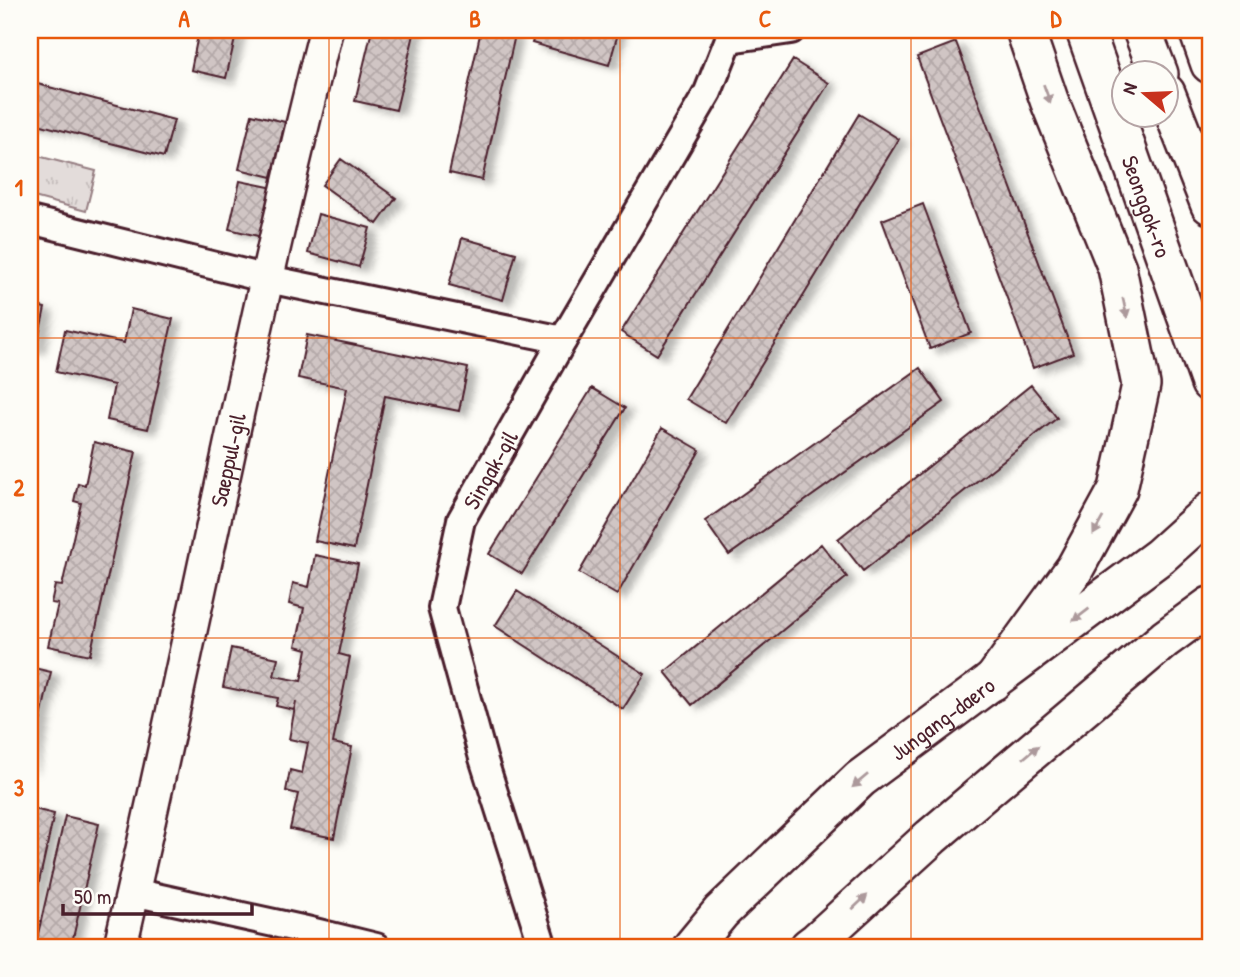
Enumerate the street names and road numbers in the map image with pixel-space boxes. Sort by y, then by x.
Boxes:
street label: Seonggok-ro [1115,151,1180,261]
street label: Saeppul-gil [202,409,252,509]
street label: Singak-gil [455,424,525,514]
street label: Jungang-daero [884,669,1000,767]

